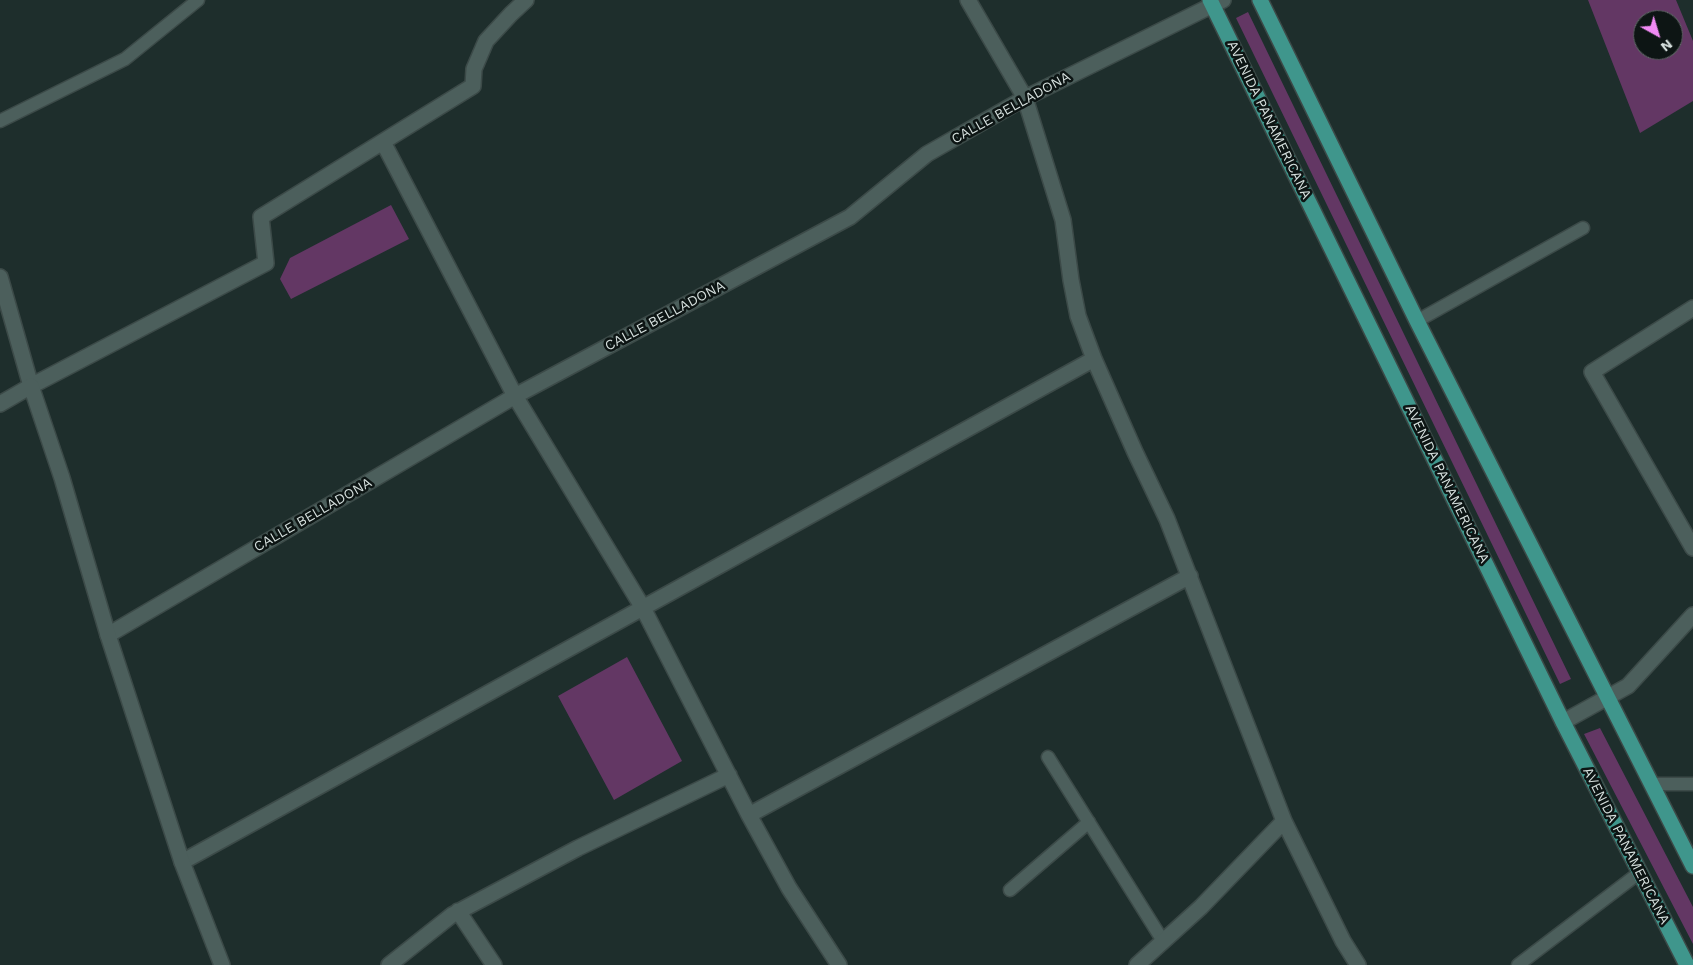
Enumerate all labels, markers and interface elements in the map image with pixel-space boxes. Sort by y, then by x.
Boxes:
north arrow [1633,10,1683,60]
text: N [1658,36,1676,55]
street label: AVENIDA PANAMERICANA [1223,38,1315,202]
street label: CALLE BELLADONA [949,68,1073,148]
street label: CALLE BELLADONA [602,277,728,355]
street label: AVENIDA PANAMERICANA [1401,402,1493,566]
street label: CALLE BELLADONA [251,474,375,556]
street label: AVENIDA PANAMERICANA [1579,765,1673,927]

